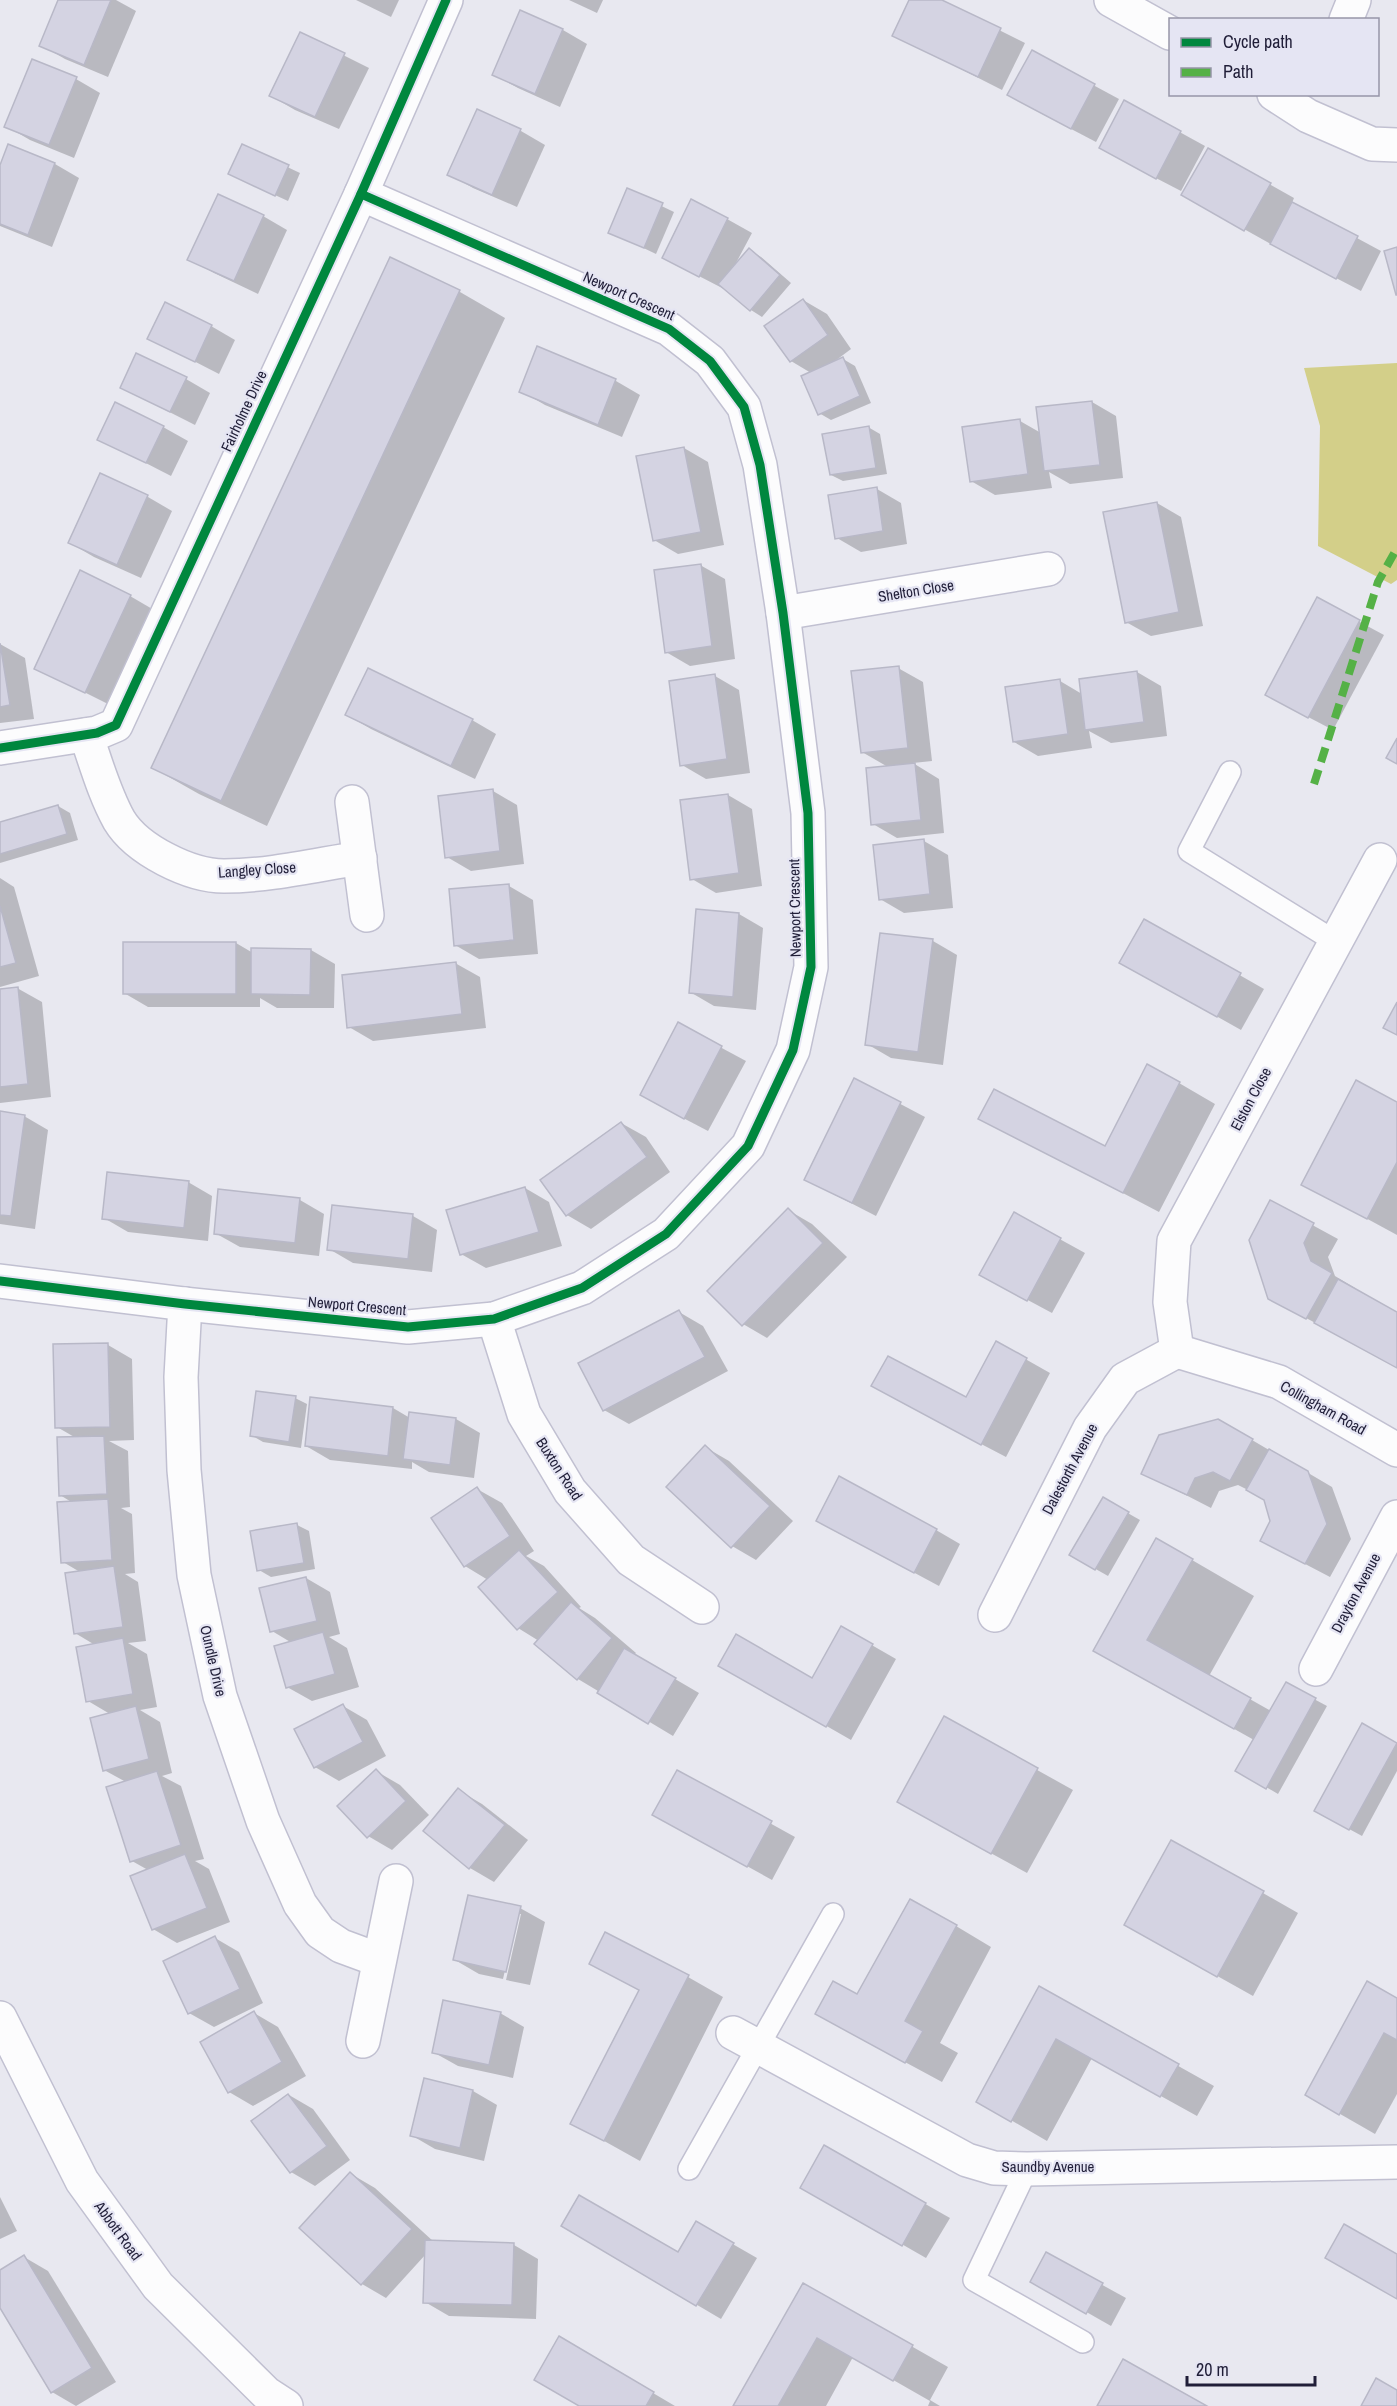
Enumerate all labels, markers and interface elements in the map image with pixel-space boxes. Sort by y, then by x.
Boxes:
legend [1169,18,1379,96]
text: Cycle path [1223,29,1293,54]
text: Path [1223,59,1253,84]
street label: Newport Crescent [580,266,679,325]
street label: Fairholme Drive [216,367,272,455]
street label: Shelton Close [876,574,956,607]
street label: Langley Close [217,856,297,883]
street label: Newport Crescent [783,858,806,957]
street label: Elston Close [1225,1063,1276,1134]
street label: Newport Crescent [307,1291,408,1320]
street label: Collingham Road [1277,1375,1370,1440]
street label: Dalestorth Avenue [1037,1419,1102,1518]
street label: Buxton Road [531,1433,588,1504]
street label: Drayton Avenue [1326,1549,1385,1636]
street label: Oundle Drive [195,1623,232,1699]
street label: Saundby Avenue [1002,2156,1095,2177]
street label: Abbott Road [89,2196,147,2265]
scale bar [1187,2349,1314,2387]
text: 20 m [1196,2357,1229,2382]

